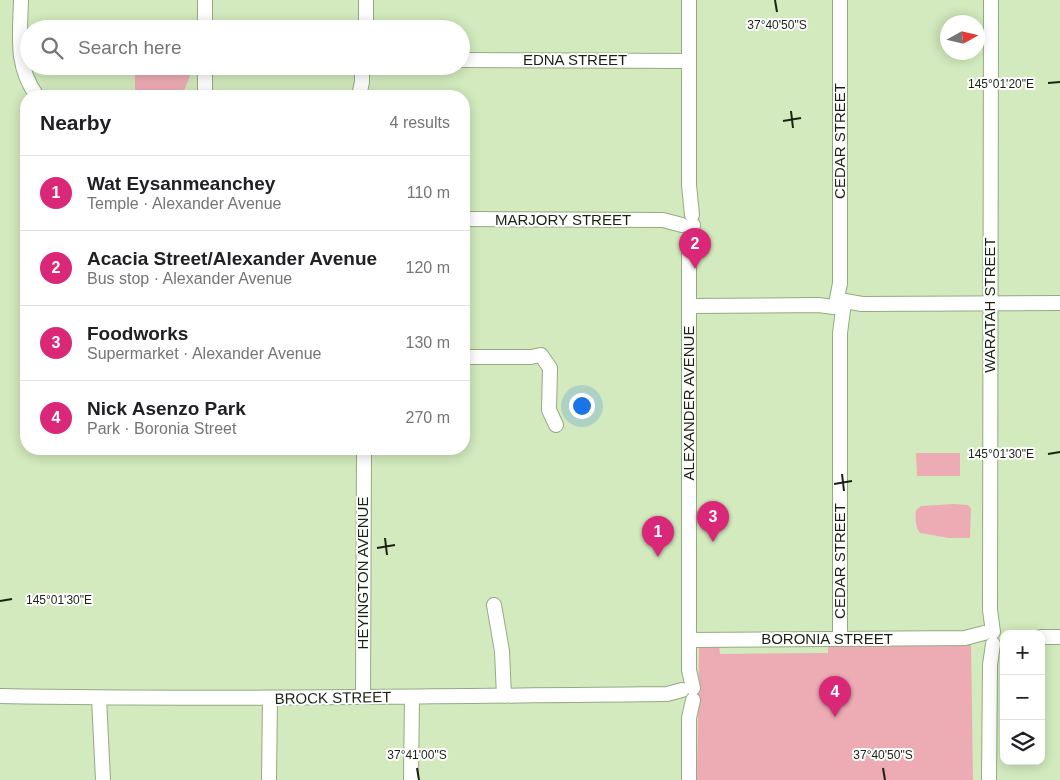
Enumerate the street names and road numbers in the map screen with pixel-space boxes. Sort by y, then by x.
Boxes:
street label: EDNA STREET [523,51,627,68]
street label: CEDAR STREET [831,83,848,199]
street label: MARJORY STREET [495,211,631,228]
street label: WARATAH STREET [981,237,998,373]
street label: ALEXANDER AVENUE [680,326,697,480]
street label: HEYINGTON AVENUE [354,497,371,649]
street label: CEDAR STREET [831,503,848,619]
street label: BORONIA STREET [761,630,893,647]
street label: BROCK STREET [275,688,391,707]

